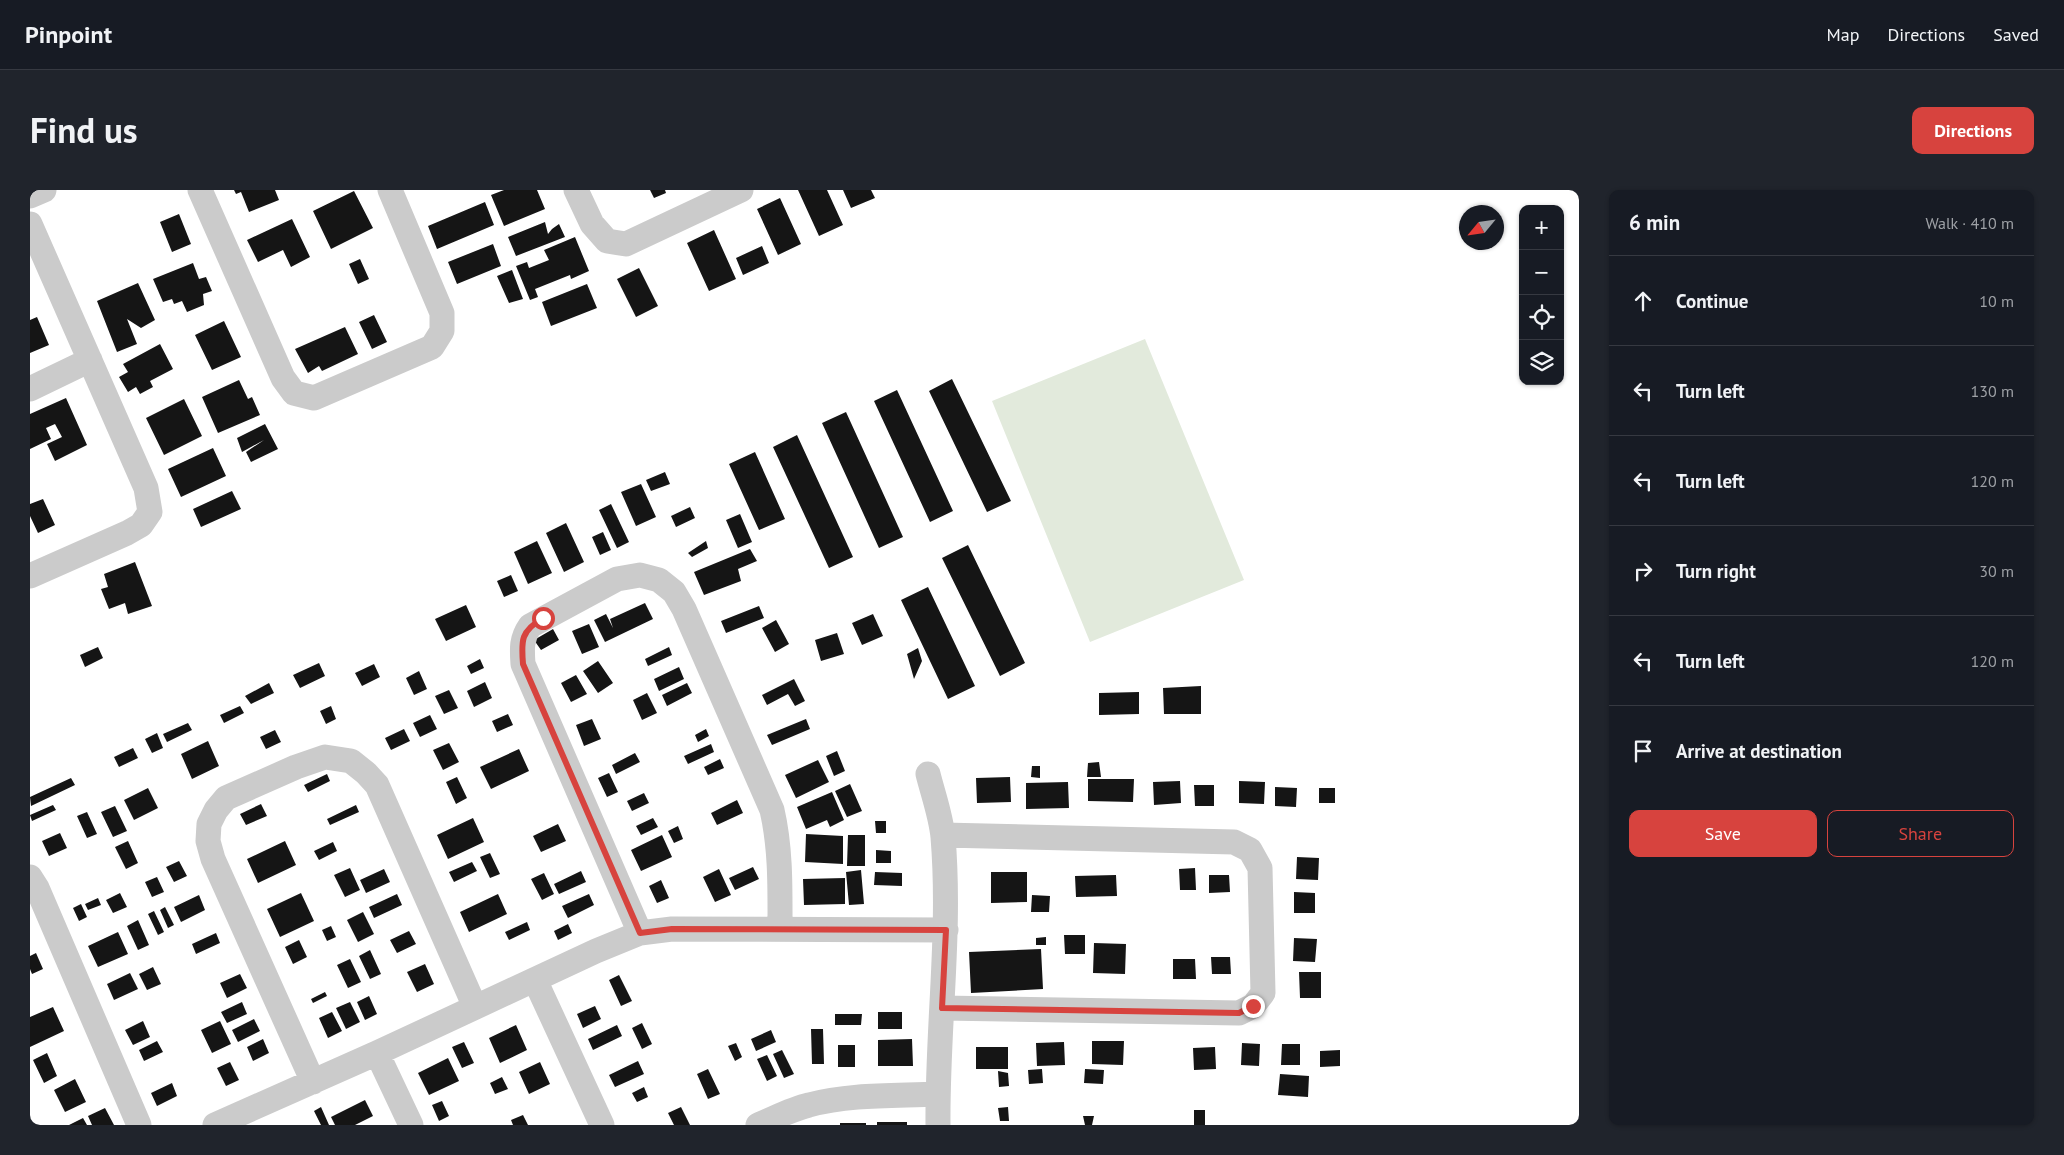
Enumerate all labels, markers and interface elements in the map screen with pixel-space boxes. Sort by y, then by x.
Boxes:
text: Pinpoint [25,19,112,50]
text: Map [1827,23,1859,46]
text: Directions [1887,23,1965,46]
text: Saved [1993,23,2039,46]
text: Find us [30,107,138,153]
button: Directions [1912,107,2034,154]
north arrow [1459,205,1504,250]
map controls [1519,205,1564,385]
button: + [1519,205,1564,250]
text: 6 min [1629,209,1680,236]
text: Walk · 410 m [1925,213,2014,233]
button: − [1519,250,1564,295]
icon: ahead [1629,287,1657,315]
text: Continue [1676,289,1748,313]
text: 10 m [1979,291,2014,311]
button: locate [1519,295,1564,340]
button: layers [1519,340,1564,385]
icon: left [1629,377,1657,405]
text: Turn left [1676,379,1745,403]
text: 130 m [1971,381,2014,401]
icon: left [1629,467,1657,495]
text: Turn left [1676,469,1745,493]
text: 120 m [1971,471,2014,491]
icon: right [1629,557,1657,585]
text: Turn right [1676,559,1756,583]
text: 30 m [1979,561,2014,581]
route start [532,607,555,630]
icon: left [1629,647,1657,675]
text: Turn left [1676,649,1745,673]
text: 120 m [1971,651,2014,671]
icon: arrive [1629,737,1657,765]
text: Arrive at destination [1676,739,1842,763]
button: Save [1629,810,1817,857]
button: Share [1827,810,2014,857]
route end [1242,995,1265,1018]

